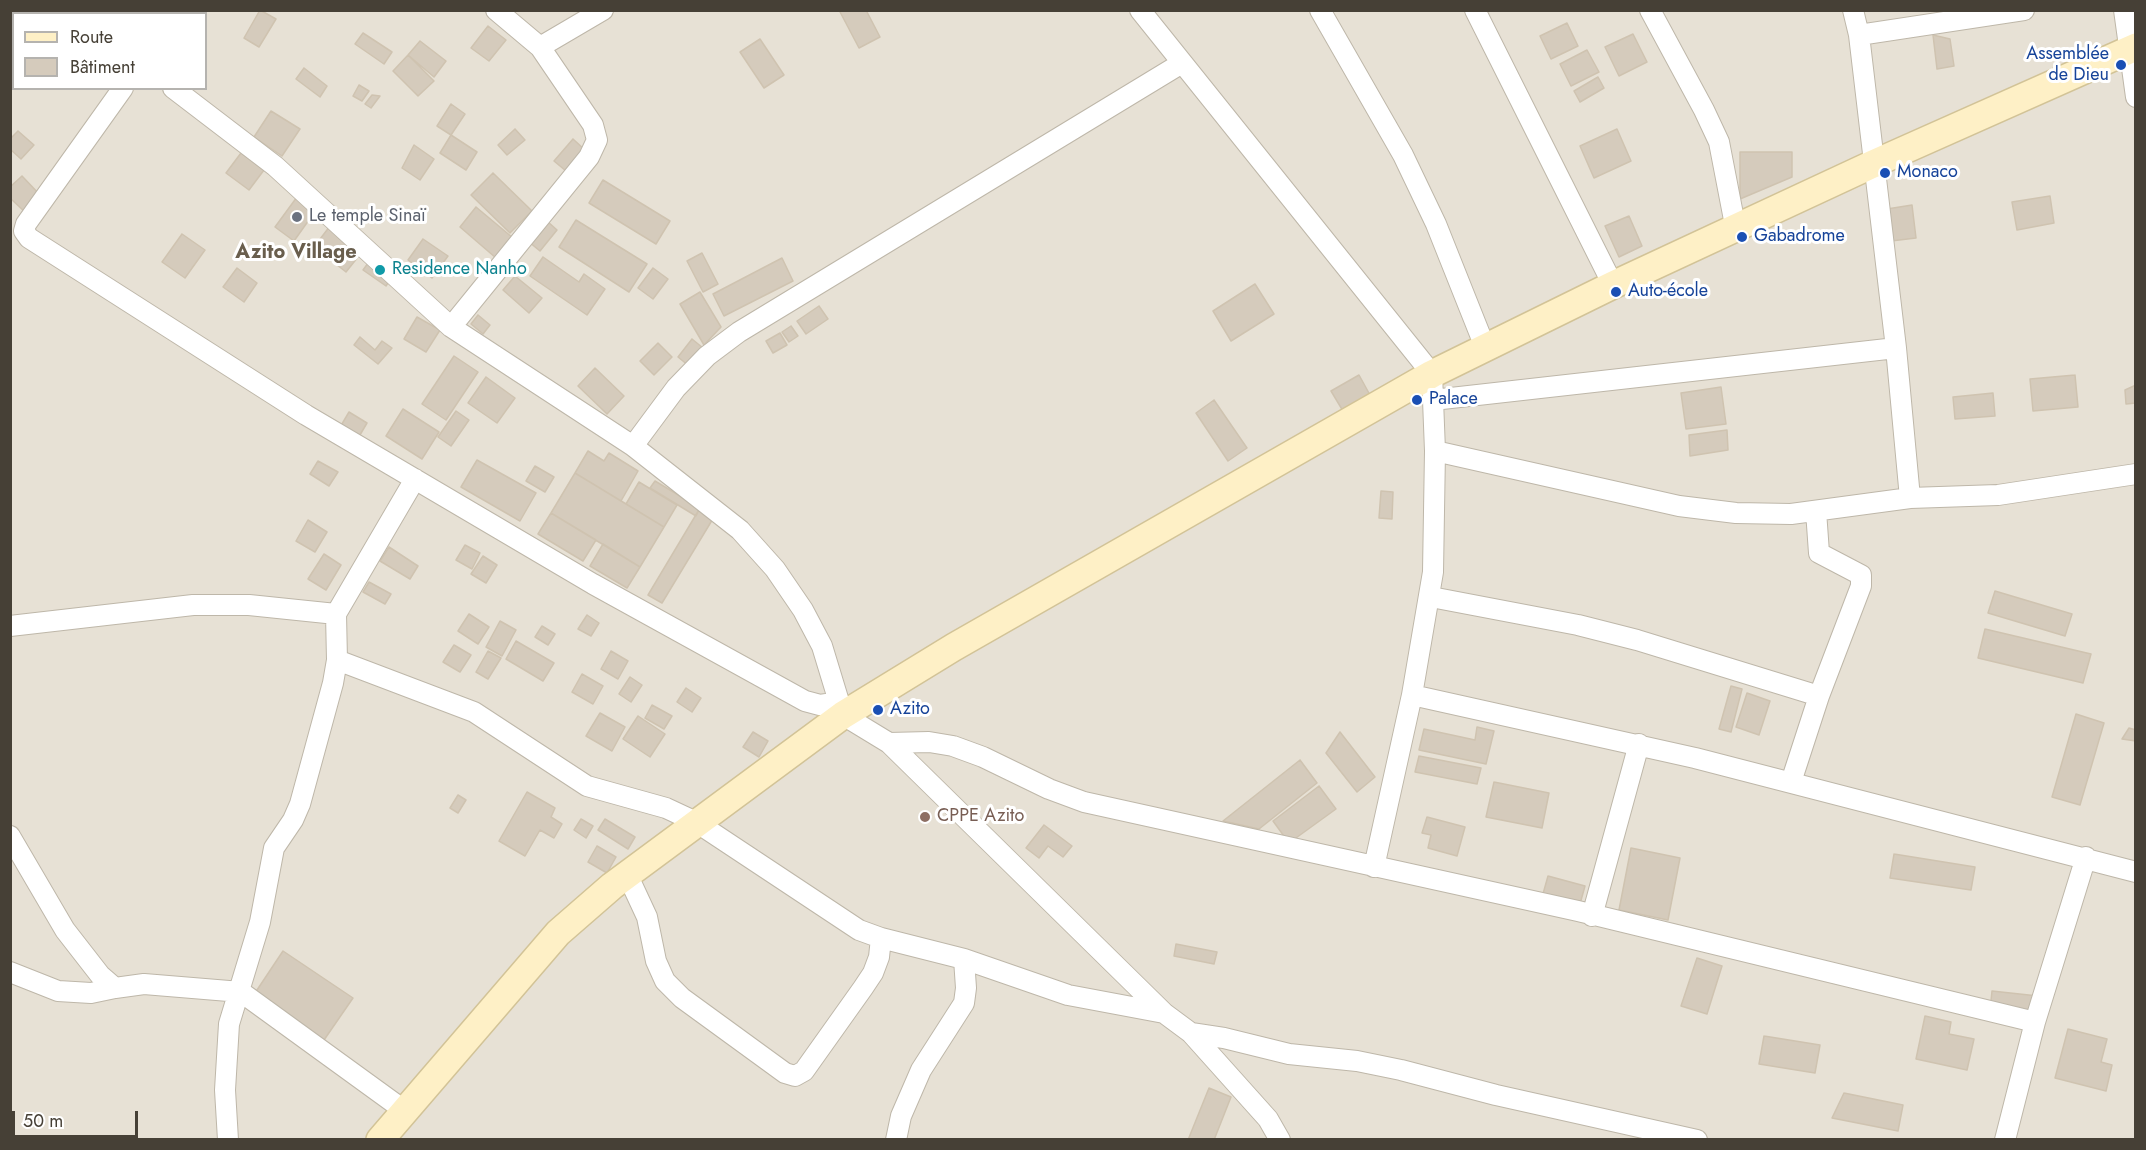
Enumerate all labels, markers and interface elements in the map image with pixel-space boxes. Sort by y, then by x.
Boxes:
legend [12,12,207,90]
text: Route [70,24,113,50]
place label: Assemblée de Dieu [2026,44,2109,86]
text: Bâtiment [70,54,135,80]
marker: Assemblée de Dieu [2114,58,2128,72]
place label: Monaco [1897,162,1958,184]
marker: Monaco [1878,166,1892,180]
place label: Le temple Sinaï [309,206,426,228]
marker: Le temple Sinaï [290,210,304,224]
place label: Gabadrome [1754,226,1845,248]
marker: Gabadrome [1735,230,1749,244]
district label: Azito Village [235,241,357,265]
place label: Residence Nanho [392,259,527,281]
marker: Residence Nanho [373,263,387,277]
place label: Auto-école [1628,281,1708,303]
marker: Auto-école [1609,285,1623,299]
place label: Palace [1429,389,1478,411]
marker: Palace [1410,393,1424,407]
place label: Azito [890,699,930,721]
marker: Azito [871,703,885,717]
place label: CPPE Azito [937,806,1024,828]
marker: CPPE Azito [918,810,932,824]
scale bar [15,1099,141,1137]
text: 50 m [23,1108,63,1134]

